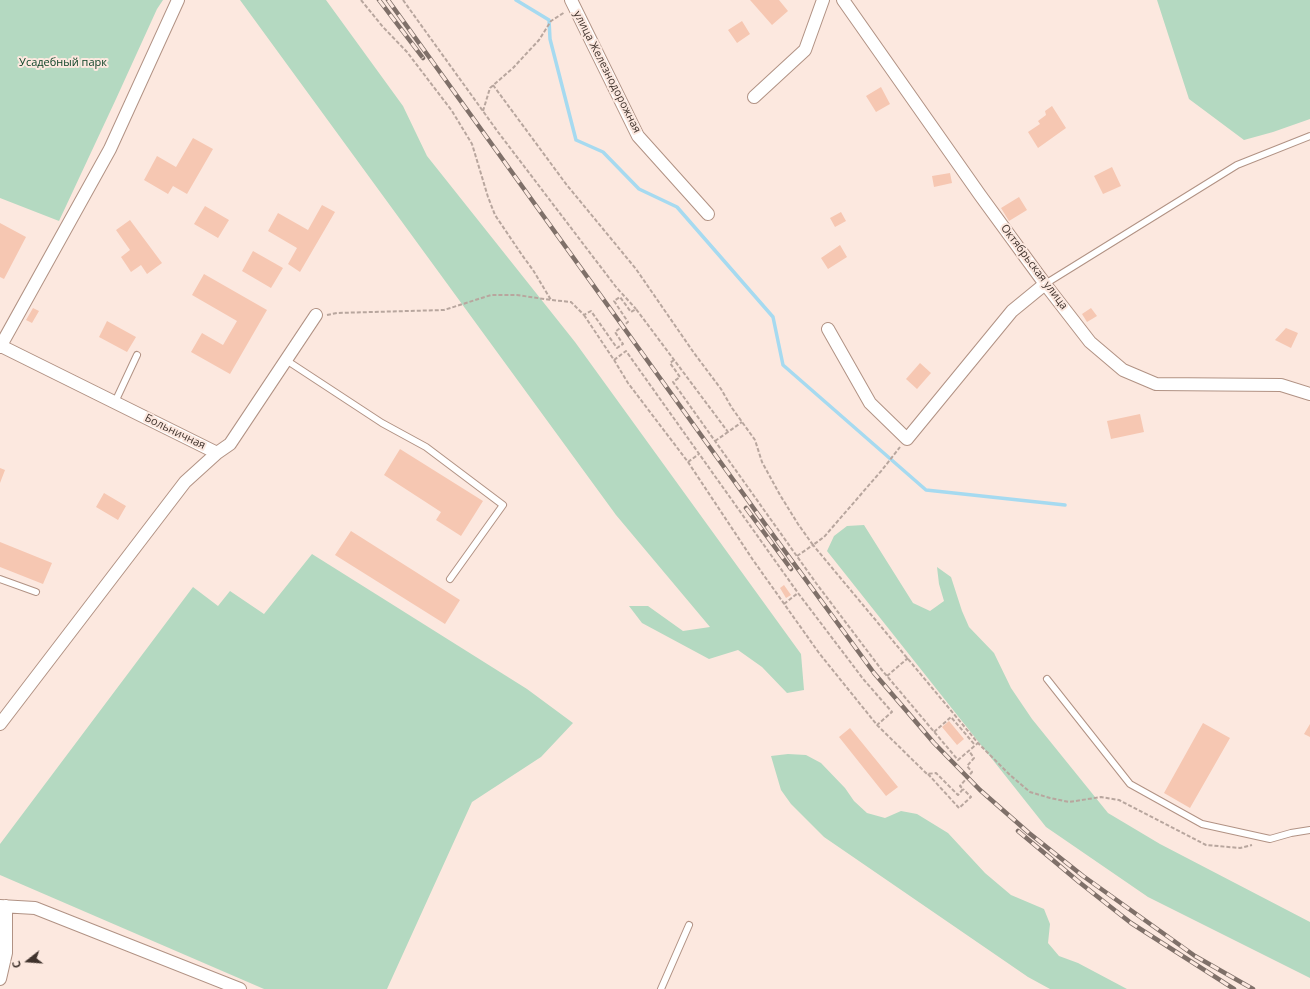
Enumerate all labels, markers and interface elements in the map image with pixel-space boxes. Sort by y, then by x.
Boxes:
street label: улица Железнодорожная [570,9,644,135]
park label: Усадебный парк [19,56,107,70]
street label: Октябрьская улица [998,222,1070,312]
street label: Больничная [142,412,208,452]
north arrow [8,941,48,981]
text: С [8,959,24,970]

